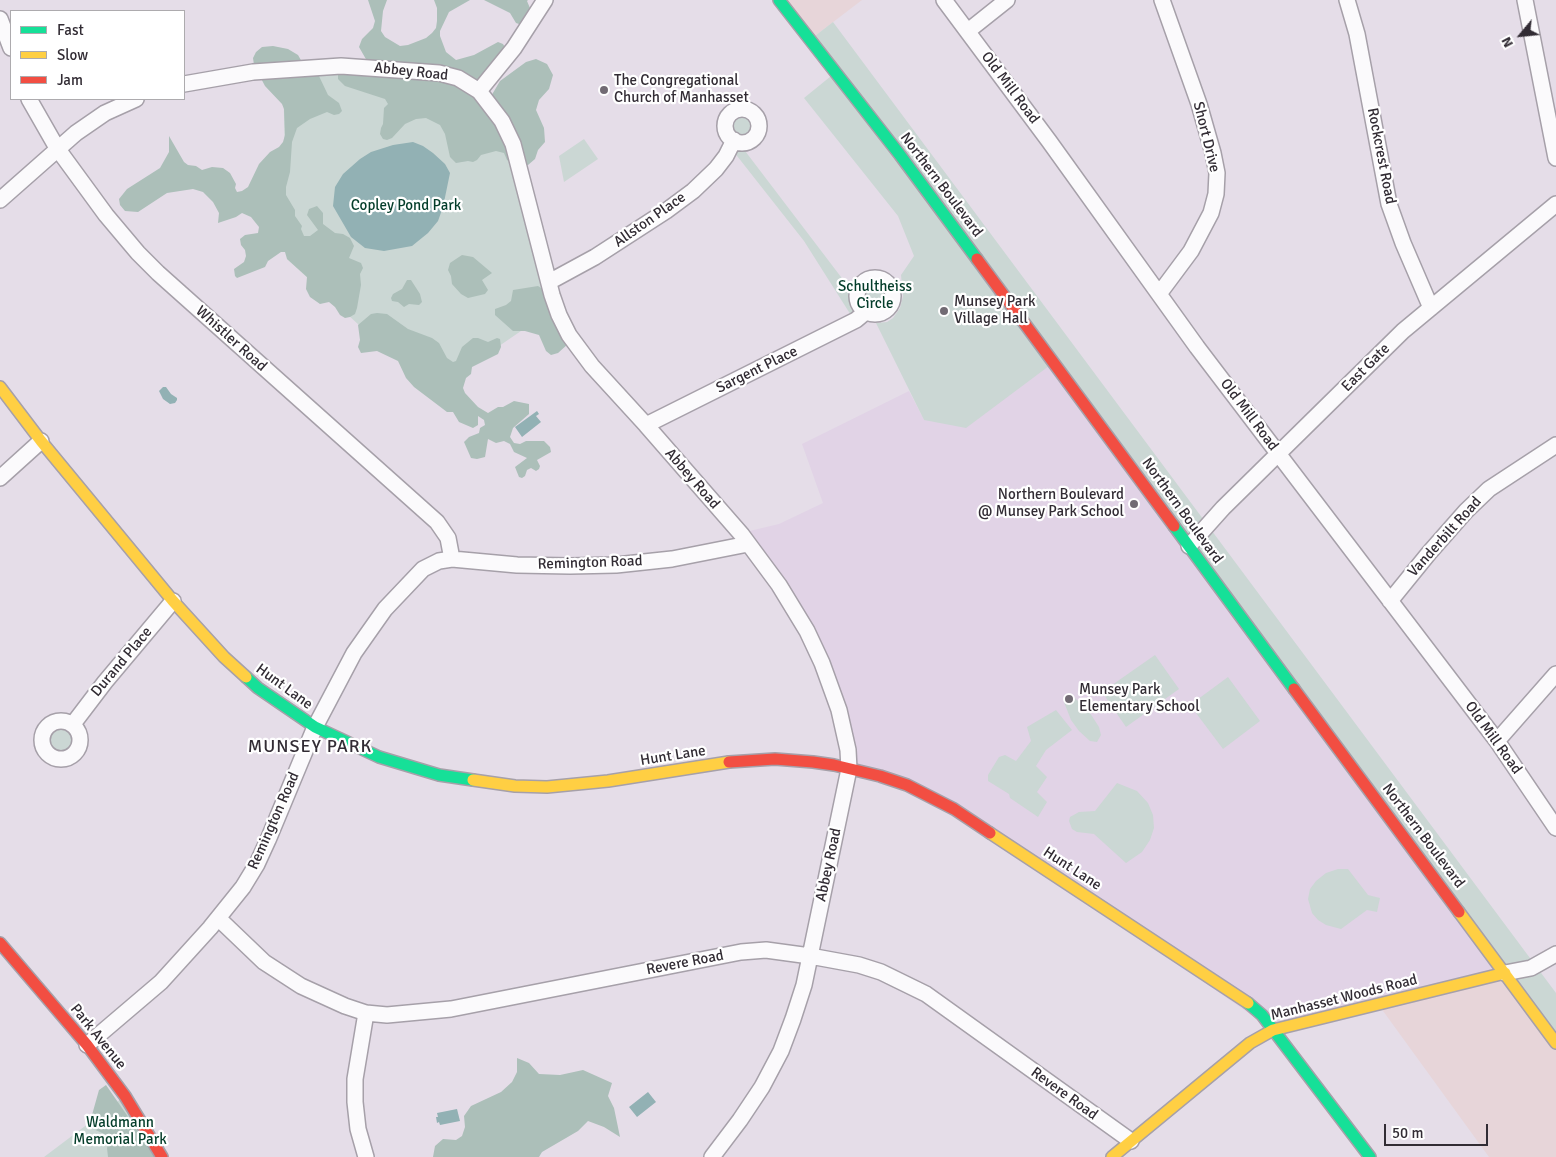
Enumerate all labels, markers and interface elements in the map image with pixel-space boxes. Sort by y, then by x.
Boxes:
legend [10,10,185,100]
north arrow [1496,10,1546,60]
text: Fast [57,21,84,39]
text: N [1498,34,1517,51]
text: Slow [57,46,88,64]
street label: Old Mill Road [977,48,1043,128]
street label: Abbey Road [373,59,449,85]
text: Jam [57,71,83,89]
place label: The Congregational Church of Manhasset [614,72,749,107]
marker: The Congregational Church of Manhasset [598,84,610,96]
street label: Short Drive [1189,100,1223,174]
street label: Rockcrest Road [1363,106,1399,206]
street label: Northern Boulevard [896,129,986,241]
street label: Allston Place [611,189,689,251]
park label: Copley Pond Park [351,197,461,215]
park label: Schultheiss Circle [838,278,912,313]
place label: Munsey Park Village Hall [954,293,1036,328]
street label: Whistler Road [192,302,270,376]
marker: Munsey Park Village Hall [938,305,950,317]
street label: East Gate [1338,340,1394,396]
street label: Sargent Place [713,343,801,397]
street label: Old Mill Road [1216,375,1282,455]
street label: Abbey Road [661,445,723,513]
street label: Northern Boulevard [1138,455,1226,567]
place label: Northern Boulevard @ Munsey Park School [978,486,1124,521]
street label: Vanderbilt Road [1404,493,1486,581]
marker: Northern Boulevard @ Munsey Park School [1128,498,1140,510]
street label: Remington Road [537,552,643,574]
street label: Durand Place [88,624,156,700]
street label: Hunt Lane [252,660,316,714]
place label: Munsey Park Elementary School [1079,681,1200,716]
marker: Munsey Park Elementary School [1063,693,1075,705]
street label: Old Mill Road [1461,698,1525,778]
district label: MUNSEY PARK [246,736,374,758]
street label: Hunt Lane [639,742,707,770]
street label: Remington Road [244,769,304,873]
street label: Northern Boulevard [1378,780,1468,892]
street label: Abbey Road [812,827,846,903]
street label: Hunt Lane [1039,843,1105,895]
street label: Revere Road [645,947,725,979]
street label: Manhasset Woods Road [1269,971,1419,1025]
street label: Park Avenue [66,1001,130,1073]
street label: Revere Road [1027,1064,1101,1124]
park label: Waldmann Memorial Park [73,1114,167,1149]
scale bar [1386,1114,1490,1146]
text: 50 m [1392,1124,1423,1142]

